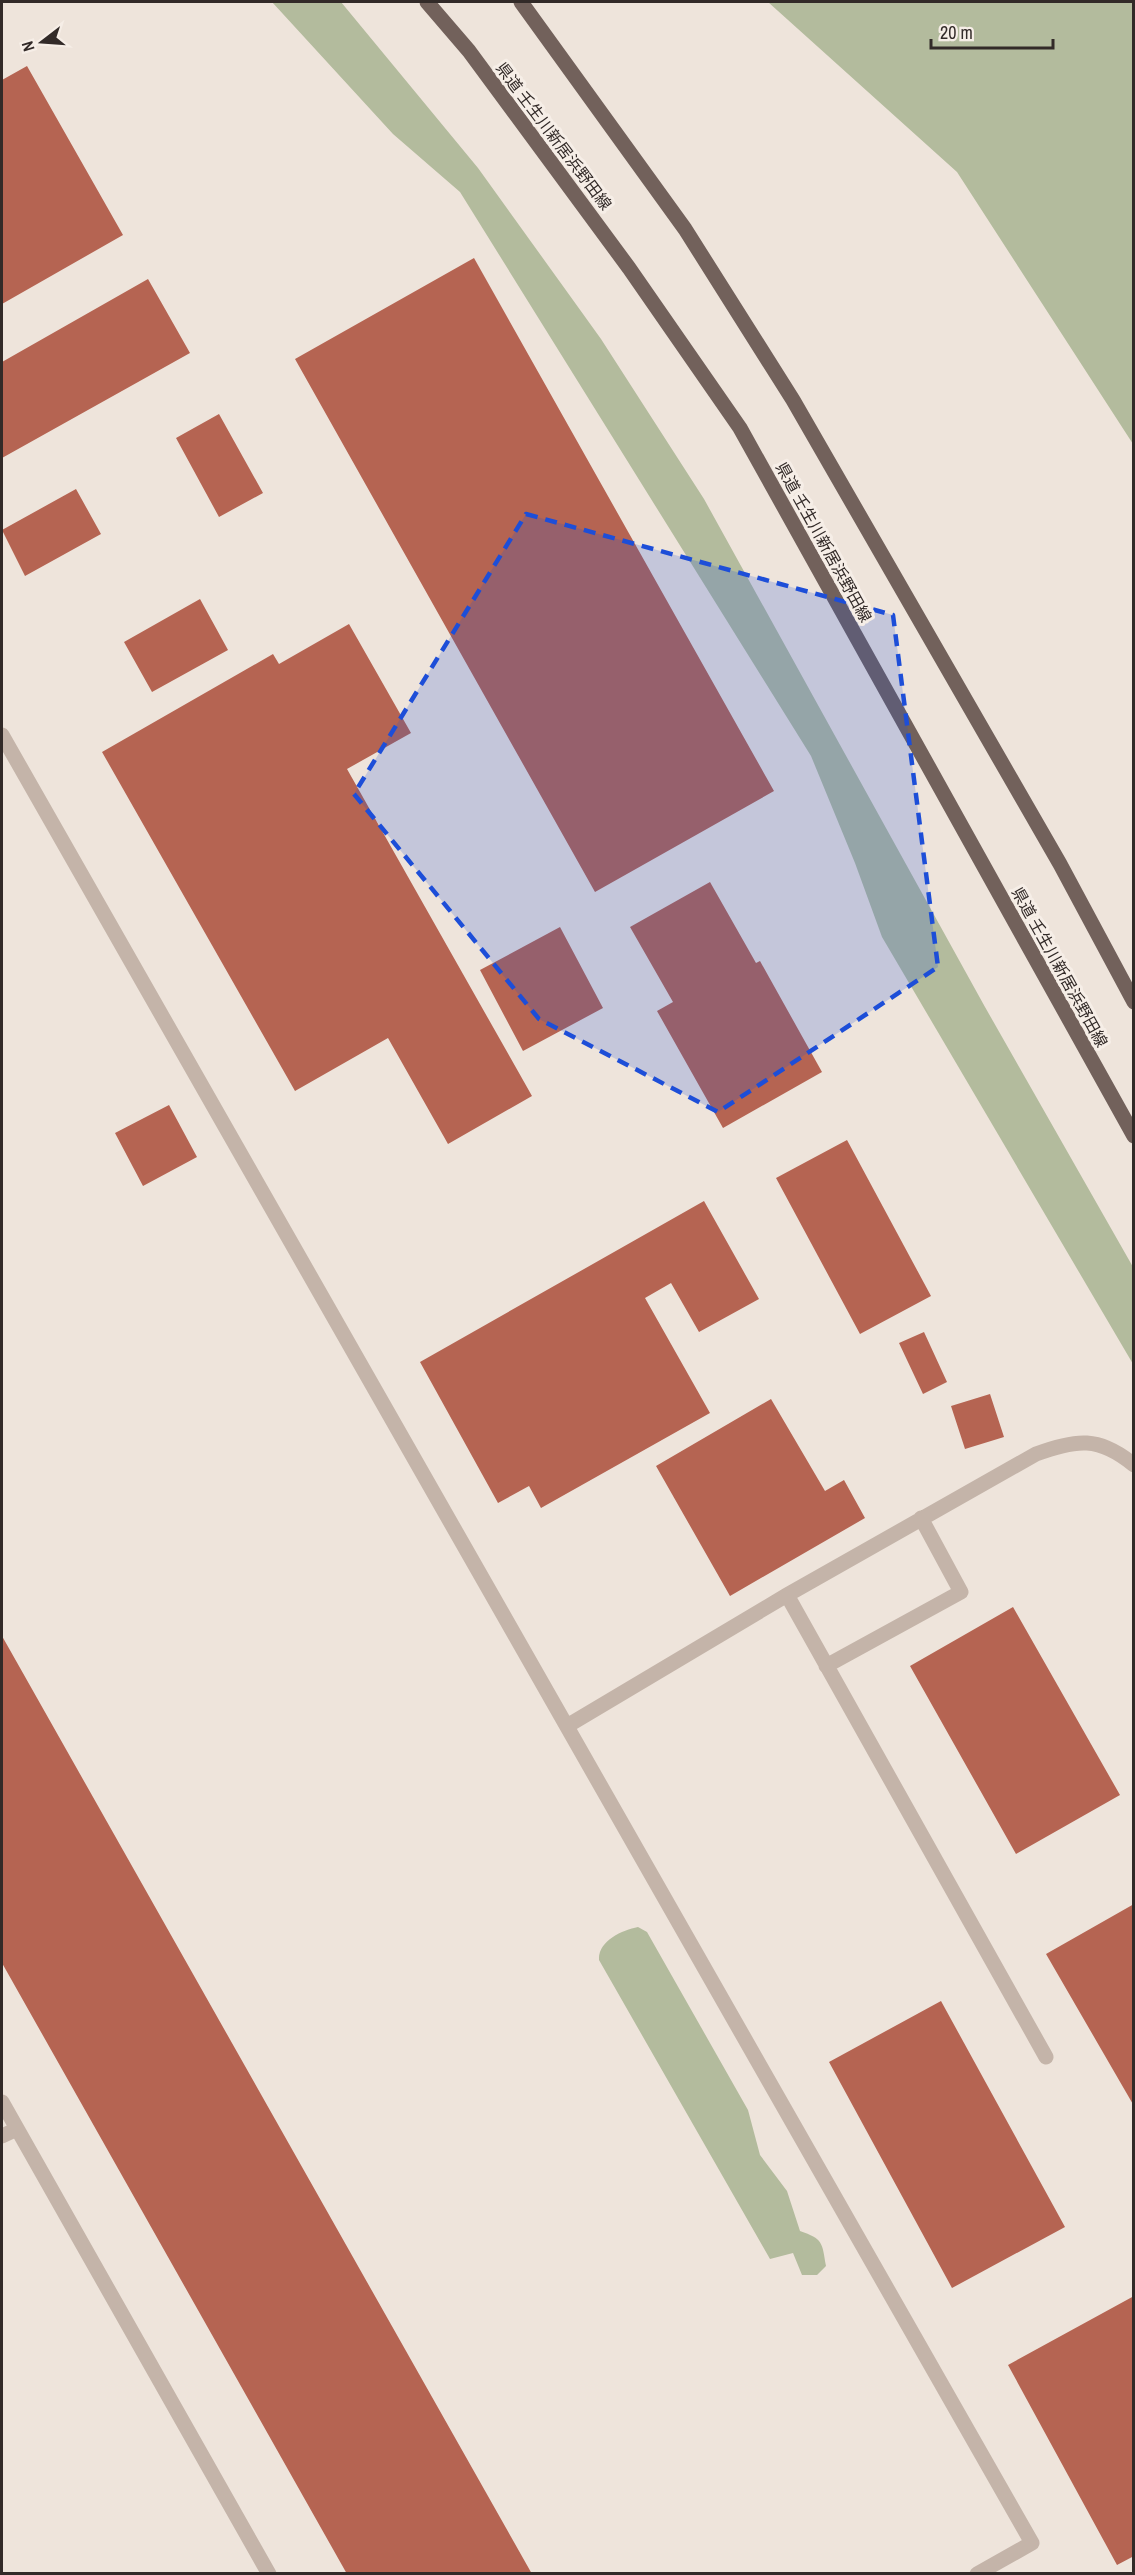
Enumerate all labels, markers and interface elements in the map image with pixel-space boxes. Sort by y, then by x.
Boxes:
north arrow [12,12,72,72]
scale bar [931,12,1052,50]
text: 20 m [940,20,973,45]
text: N [16,39,40,54]
street label: 県道 壬生川新居浜野田線 [491,58,617,214]
street label: 県道 壬生川新居浜野田線 [771,458,877,626]
street label: 県道 壬生川新居浜野田線 [1007,883,1113,1051]

